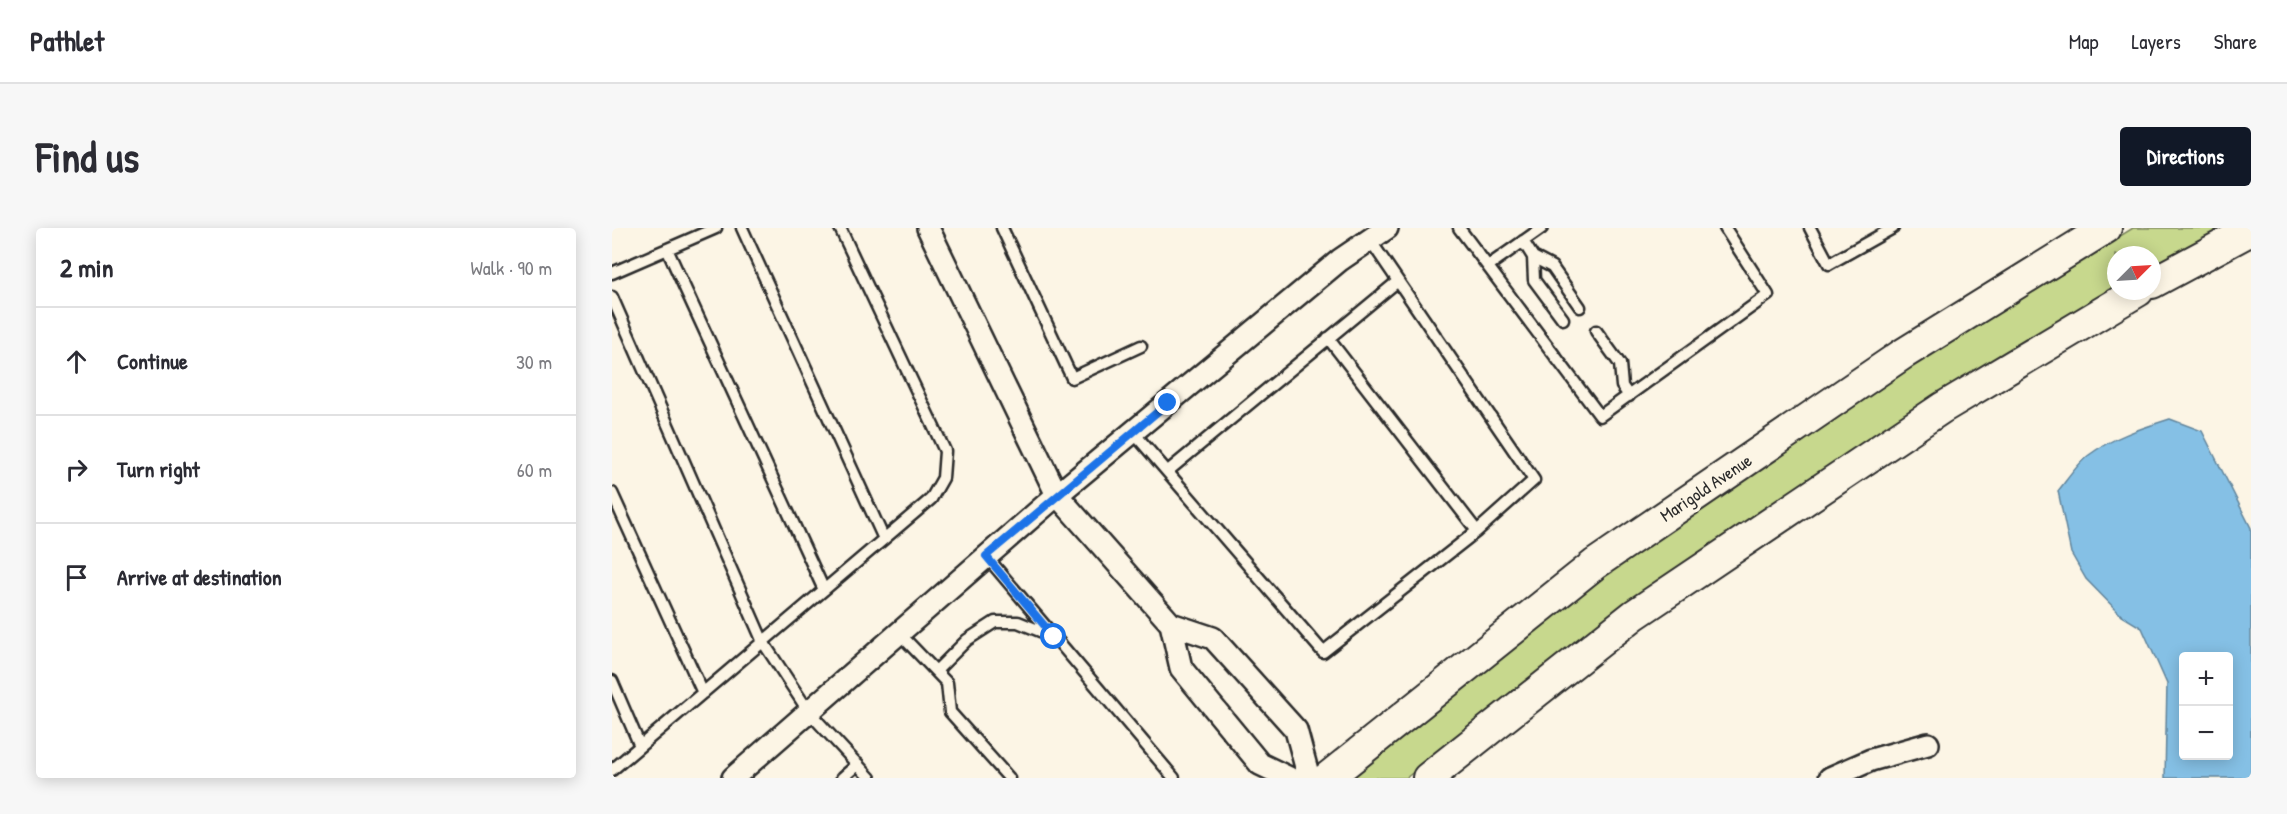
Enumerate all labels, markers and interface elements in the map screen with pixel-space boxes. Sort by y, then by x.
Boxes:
text: Pathlet [30,22,104,60]
text: Map [2069,27,2098,56]
text: Layers [2131,27,2181,56]
text: Share [2214,27,2257,56]
button: Directions [2120,127,2251,186]
text: Find us [36,128,139,185]
north arrow [2107,246,2161,300]
text: 2 min [60,250,113,285]
text: Walk · 90 m [471,254,552,281]
icon: ahead [60,345,93,378]
text: Continue [117,346,188,376]
text: 30 m [516,348,552,375]
route end [1154,389,1180,415]
street label: Marigold Avenue [1655,448,1756,527]
icon: right [60,453,93,486]
text: Turn right [117,454,200,484]
text: 60 m [517,456,552,483]
icon: arrive [60,561,93,594]
text: Arrive at destination [117,562,282,592]
route start [1040,623,1066,649]
map controls [2179,652,2233,760]
button: + [2179,652,2233,706]
button: − [2179,706,2233,760]

